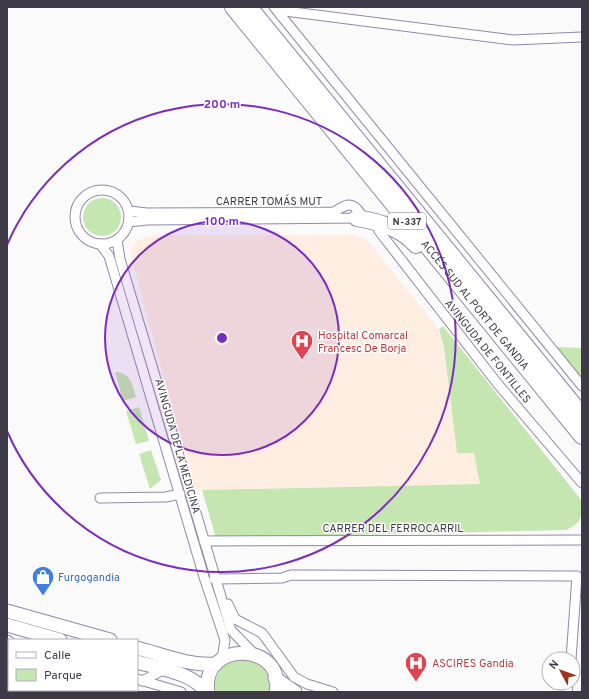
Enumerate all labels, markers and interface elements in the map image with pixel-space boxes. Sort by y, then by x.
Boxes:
text: 200 m [204,97,240,113]
street label: CARRER TOMÁS MUT [216,194,322,209]
road number: N-337 [388,213,426,229]
text: 100 m [205,214,239,230]
street label: ACCÉS SUD AL PORT DE GANDIA [417,238,532,373]
street label: AVINGUDA DE FONTILLES [441,297,533,406]
hospital icon: Hospital Comarcal Francesc De Borja [289,328,315,361]
place label: Hospital Comarcal Francesc De Borja [318,329,408,356]
centre of rings [215,331,229,345]
street label: AVINGUDA DE LA MEDICINA [151,377,203,515]
street label: CARRER DEL FERROCARRIL [322,522,464,536]
shop icon: Furgogandia [30,564,56,597]
place label: Furgogandia [58,571,120,585]
legend [8,639,138,691]
text: Calle [44,648,71,664]
hospital icon: ASCIRES Gandia [403,650,429,683]
north arrow [541,651,581,691]
place label: ASCIRES Gandia [432,657,514,671]
text: N [546,658,562,673]
text: Parque [44,668,82,684]

